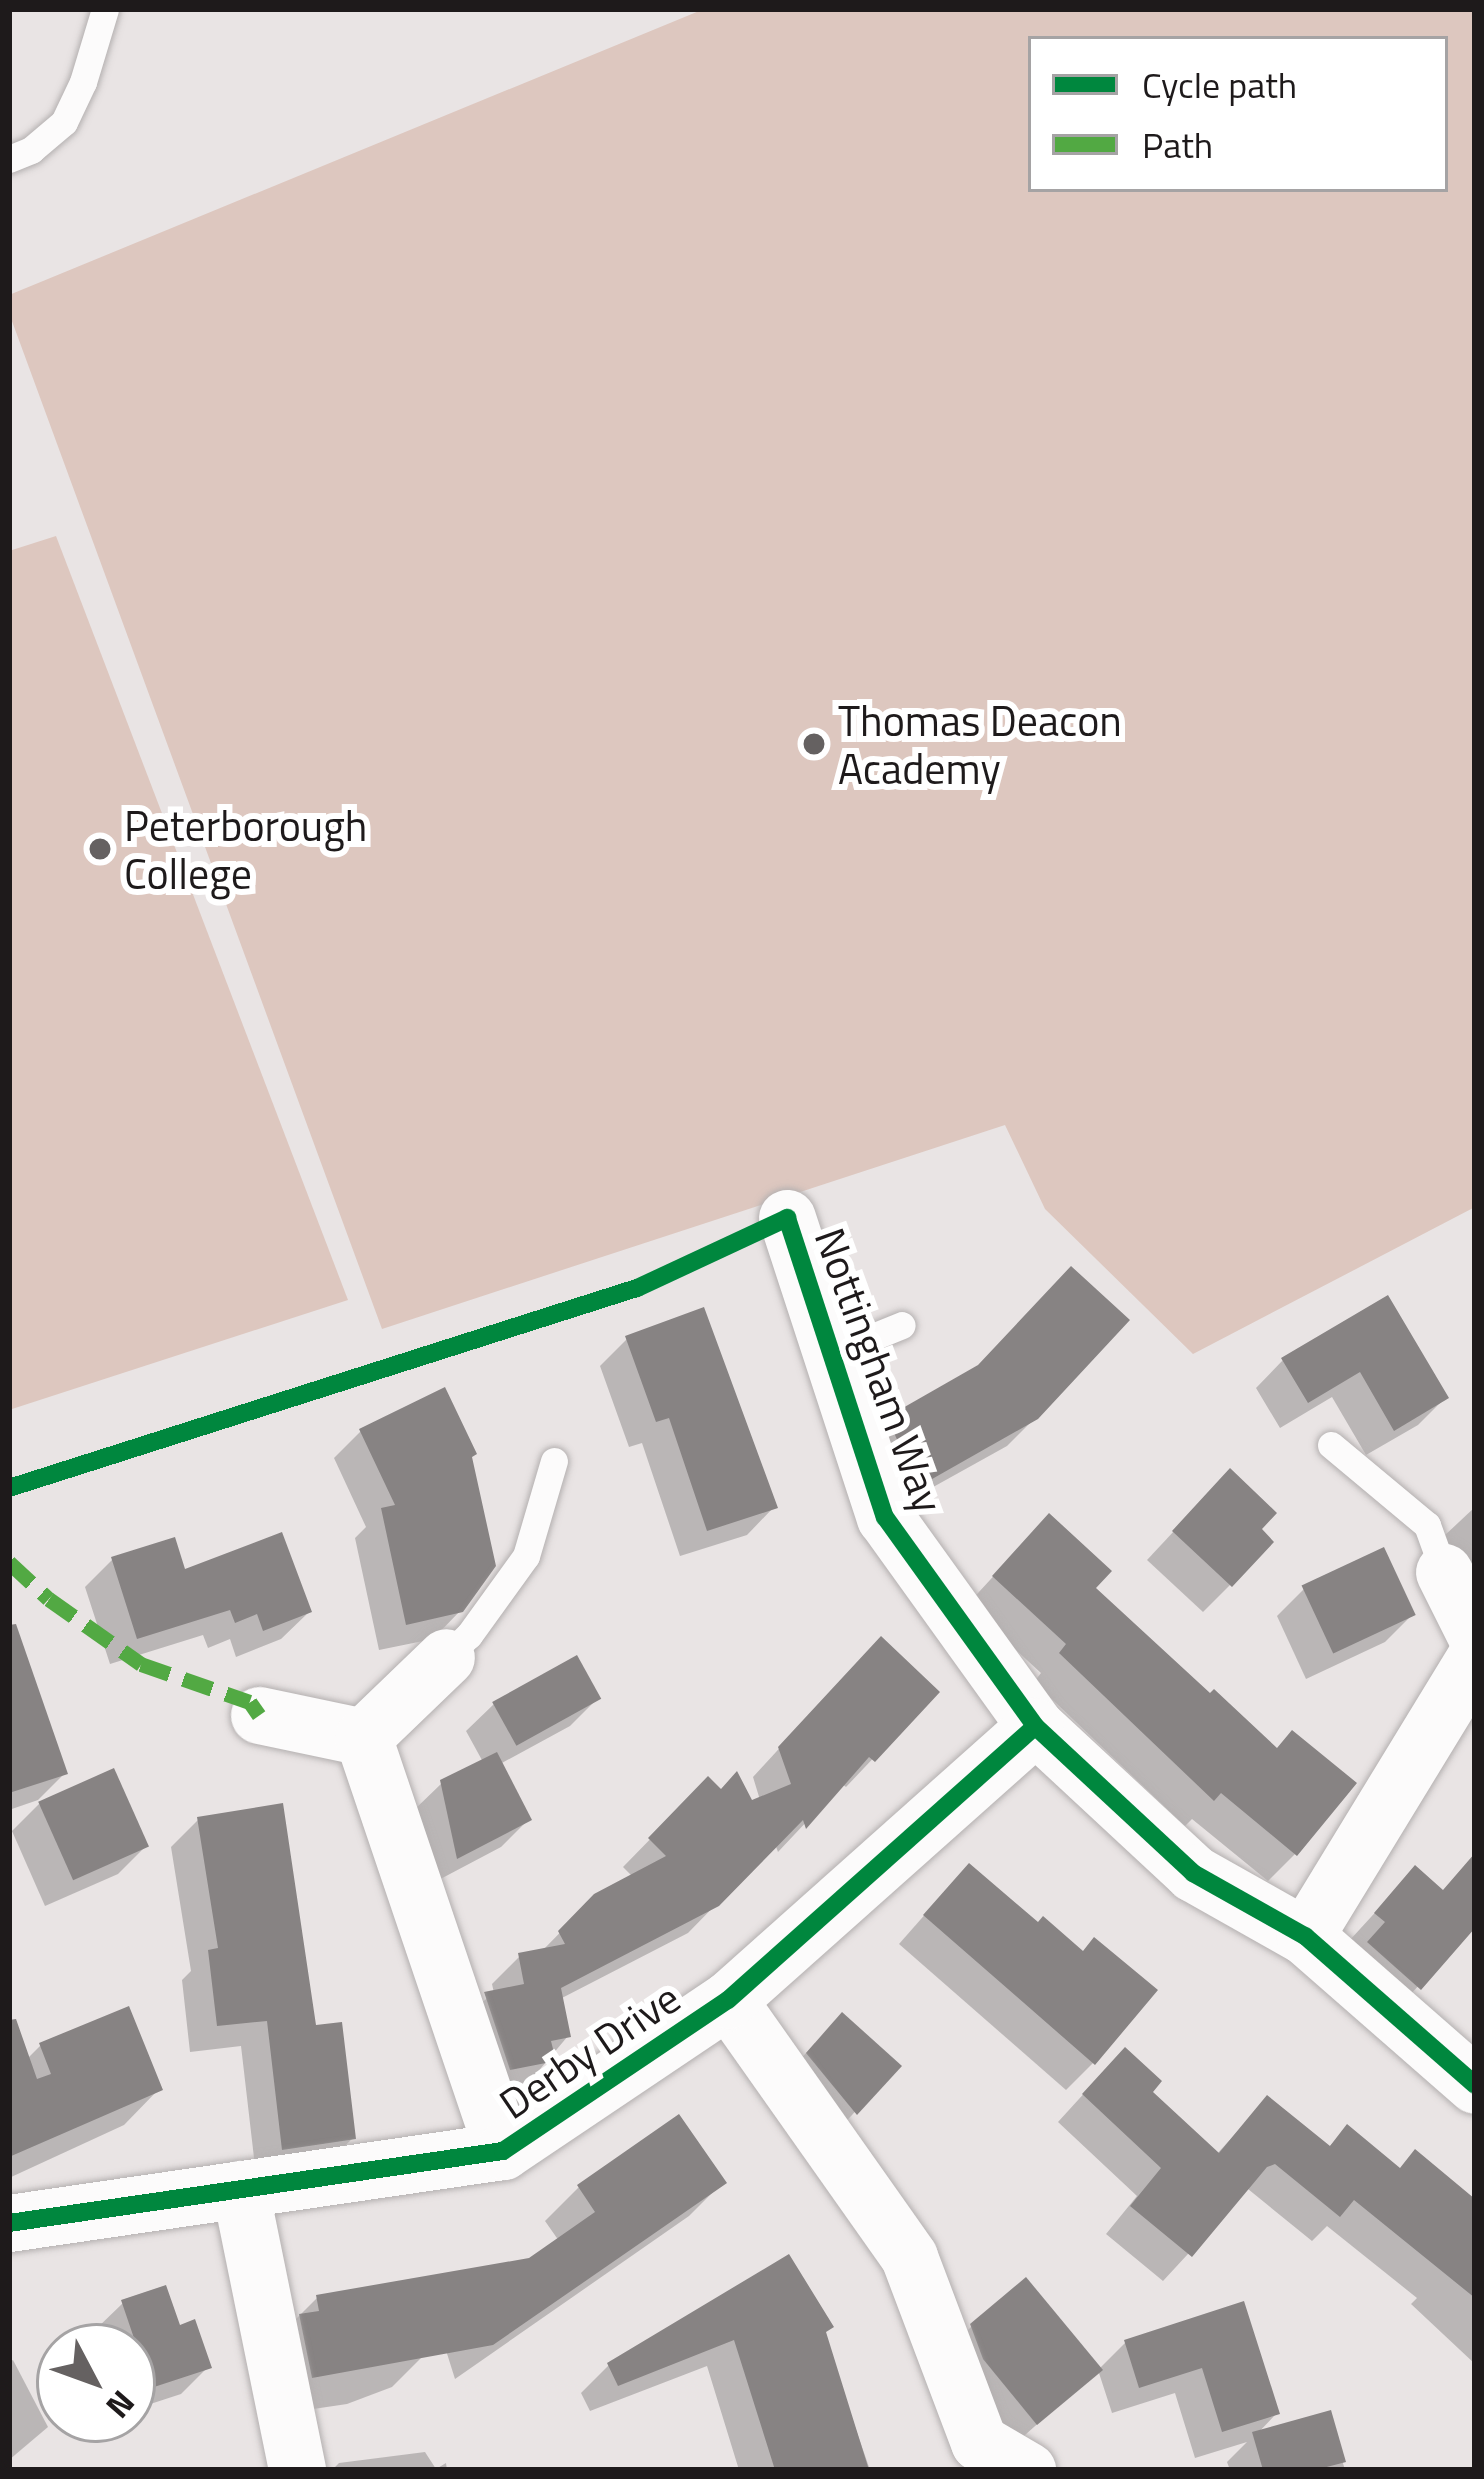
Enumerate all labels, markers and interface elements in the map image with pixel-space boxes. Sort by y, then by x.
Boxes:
legend [1028,36,1448,192]
text: Cycle path [1142,57,1297,112]
text: Path [1142,117,1213,172]
place label: Thomas Deacon Academy [838,695,1122,794]
marker: Thomas Deacon Academy [801,731,827,757]
place label: Peterborough College [124,800,367,898]
marker: Peterborough College [87,836,113,862]
street label: Nottingham Way [805,1221,955,1519]
street label: Derby Drive [490,1972,688,2128]
north arrow [36,2323,156,2443]
text: N [95,2380,147,2430]

